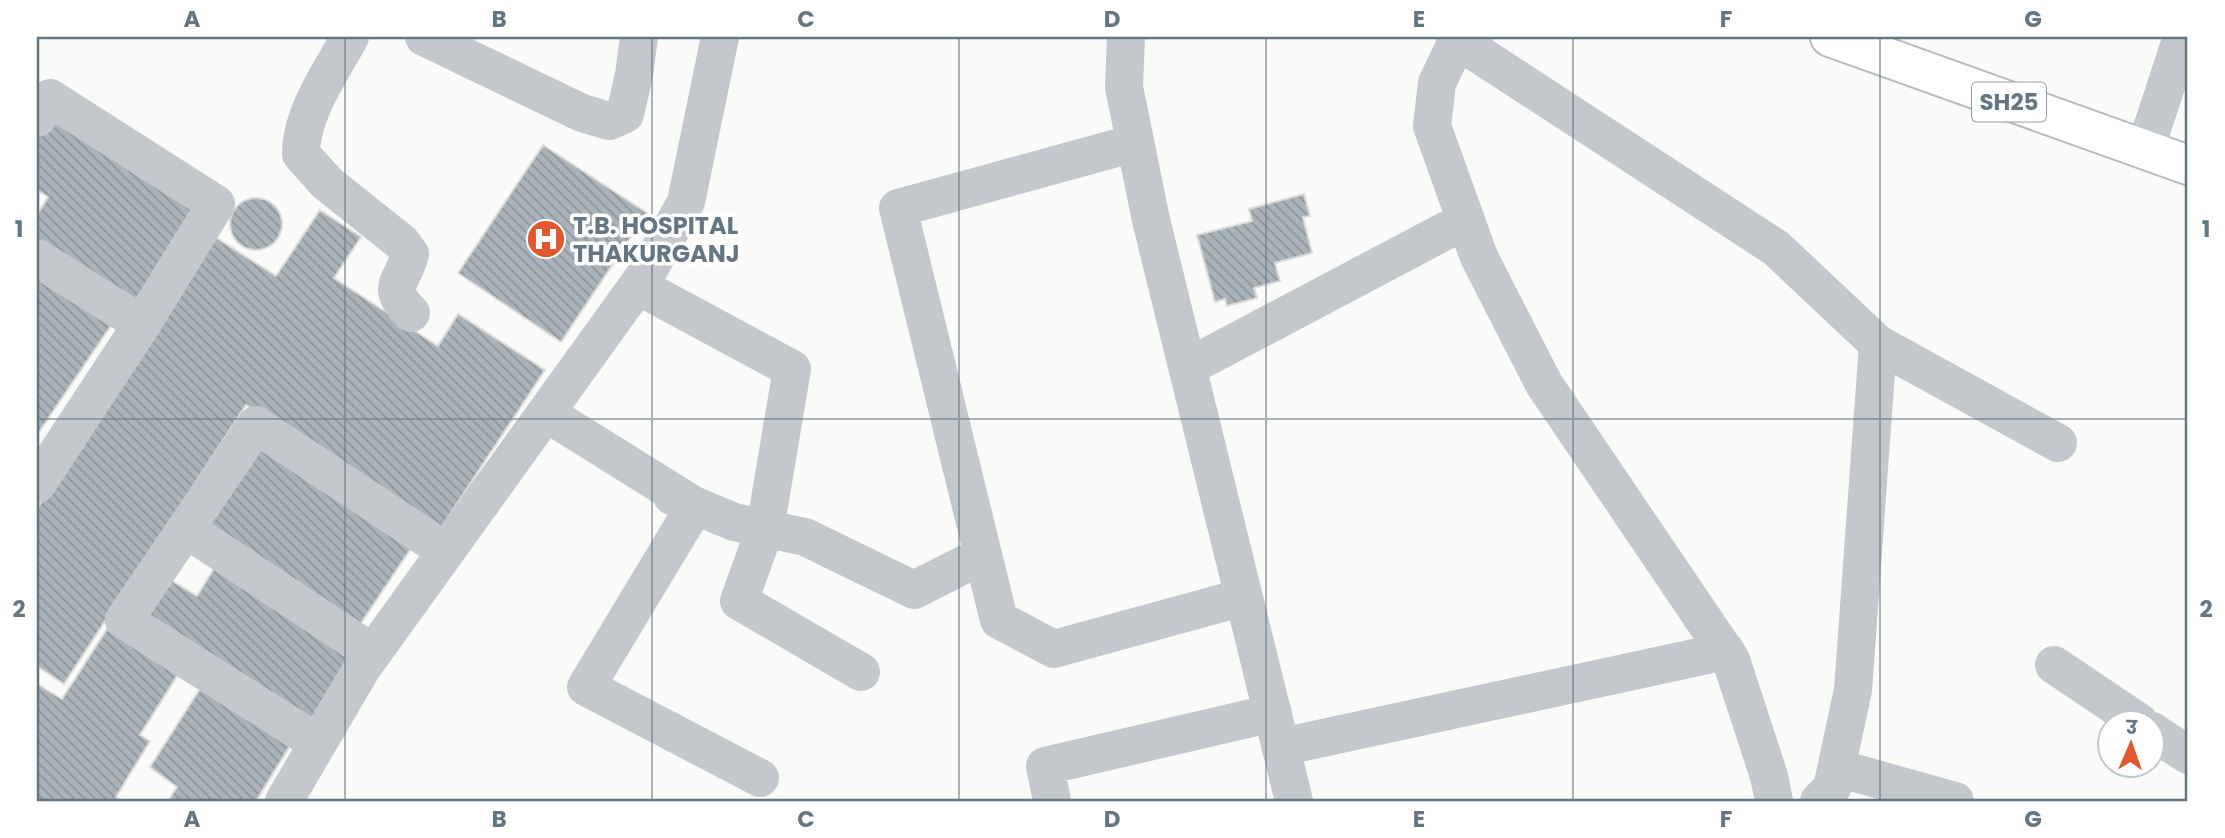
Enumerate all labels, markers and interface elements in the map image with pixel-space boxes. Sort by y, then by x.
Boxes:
text: A [184,3,201,35]
text: B [491,3,507,35]
text: C [797,3,815,35]
text: D [1104,3,1120,35]
text: E [1413,3,1425,35]
text: F [1720,3,1732,35]
text: G [2024,3,2042,35]
road number: SH25 [1972,82,2046,122]
place label: T.B. HOSPITAL THAKURGANJ [573,209,740,270]
text: 1 [15,213,23,245]
text: 1 [2202,213,2210,245]
hospital icon: T.B. HOSPITAL THAKURGANJ [525,218,567,260]
text: 2 [12,593,26,625]
text: 2 [2199,593,2213,625]
north arrow [2096,708,2166,778]
text: उ [2125,714,2139,741]
text: A [184,803,201,835]
text: B [491,803,507,835]
text: C [797,803,815,835]
text: D [1104,803,1120,835]
text: E [1413,803,1425,835]
text: F [1720,803,1732,835]
text: G [2024,803,2042,835]

